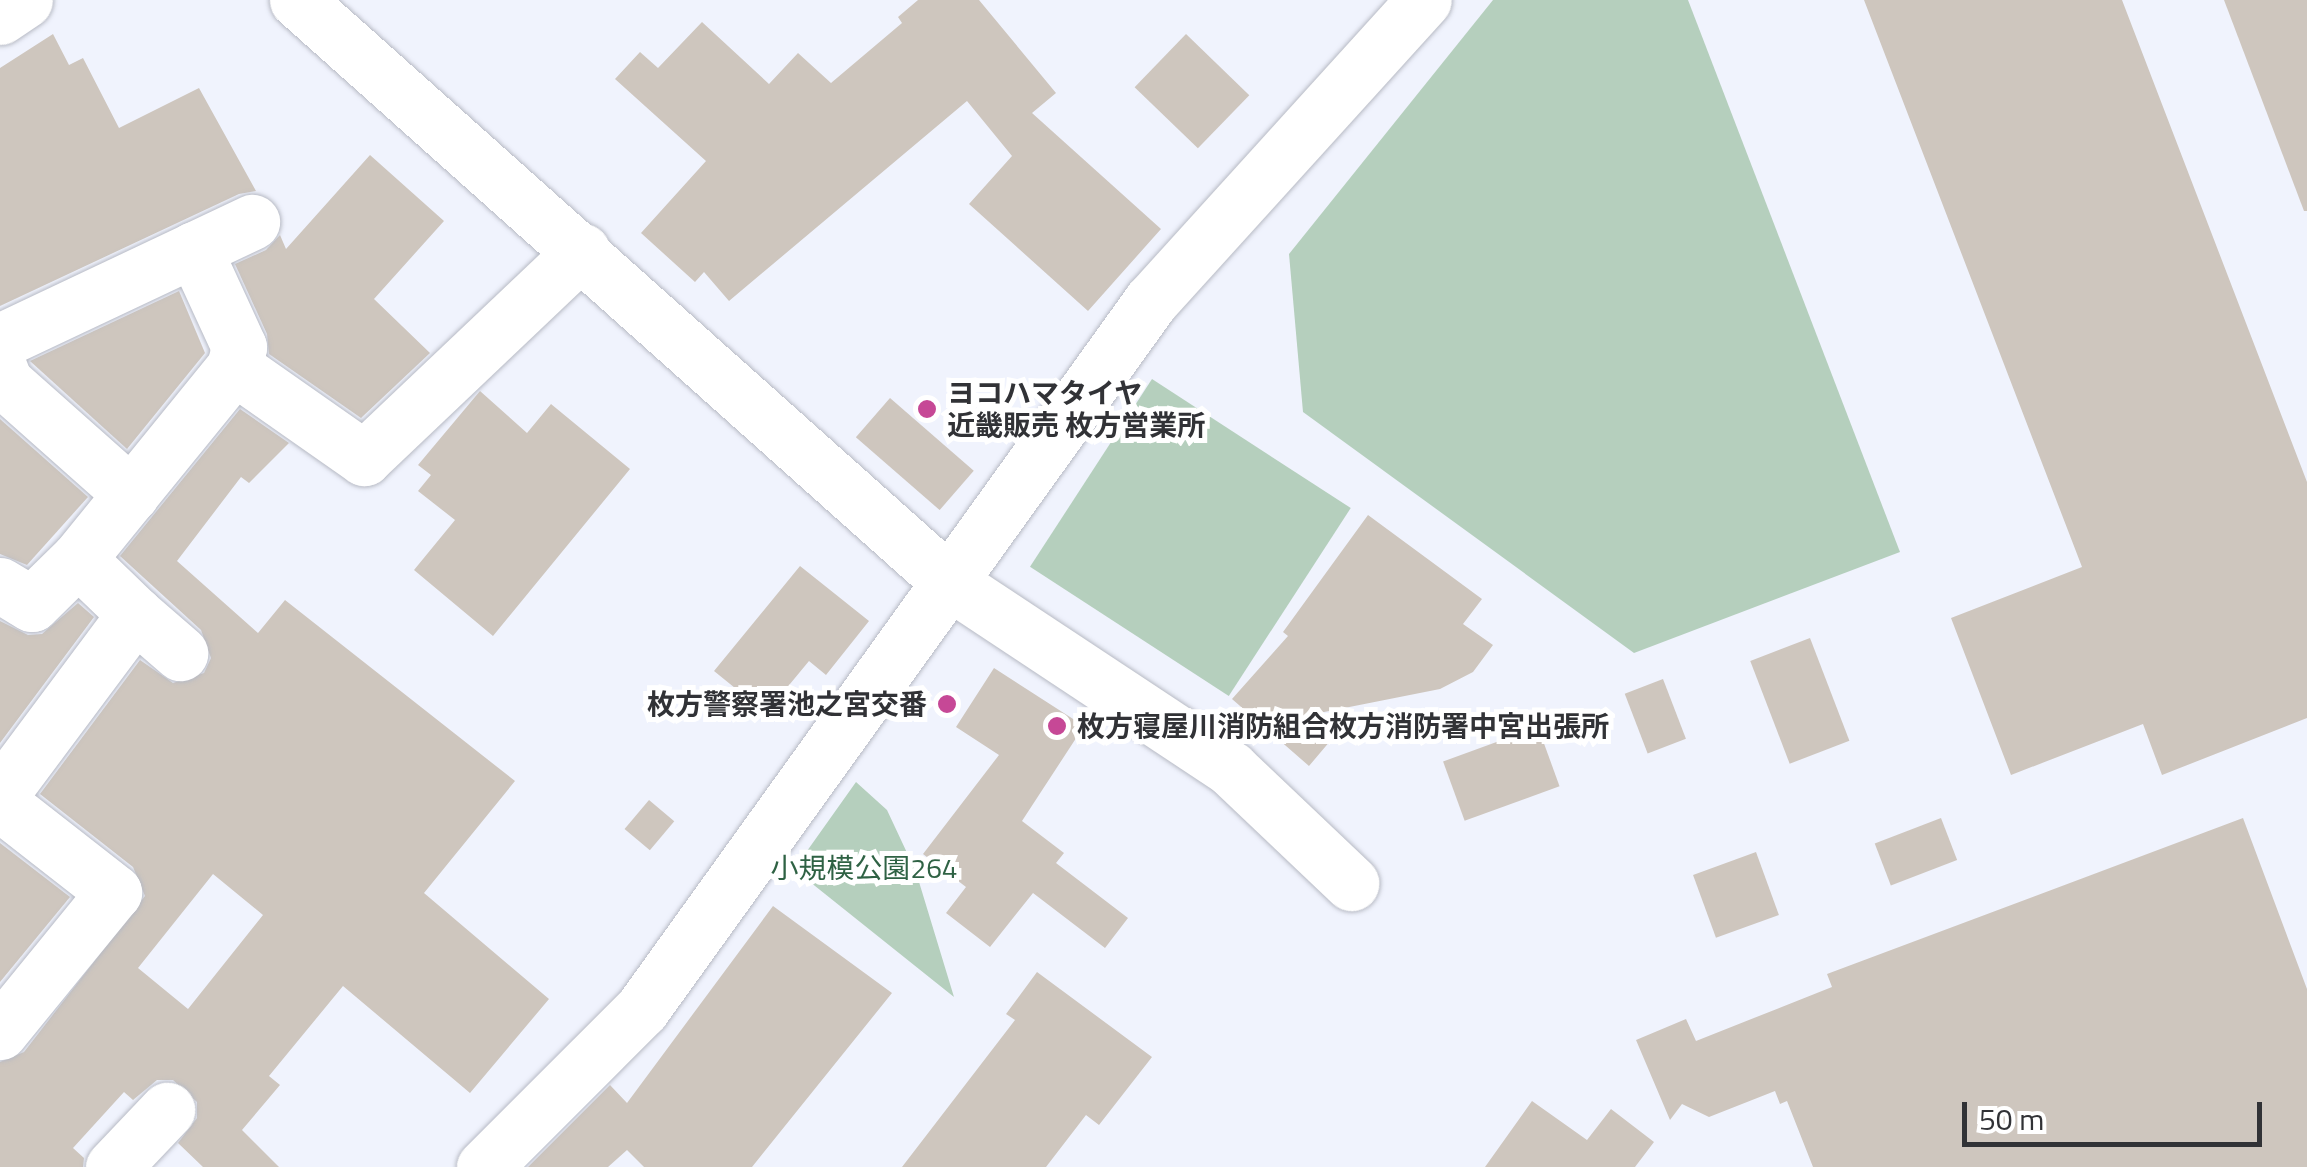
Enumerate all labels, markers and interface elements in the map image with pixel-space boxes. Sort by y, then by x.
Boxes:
place label: ヨコハマタイヤ 近畿販売 枚方営業所 [947,376,1205,442]
marker: ヨコハマタイヤ 近畿販売 枚方営業所 [916,398,938,420]
place label: 枚方警察署池之宮交番 [647,687,927,721]
marker: 枚方警察署池之宮交番 [936,693,958,715]
place label: 枚方寝屋川消防組合枚方消防署中宮出張所 [1077,709,1609,743]
marker: 枚方寝屋川消防組合枚方消防署中宮出張所 [1046,715,1068,737]
park label: 小規模公園264 [770,851,958,885]
scale bar [1967,1082,2267,1144]
text: 50 m [1979,1096,2044,1142]

